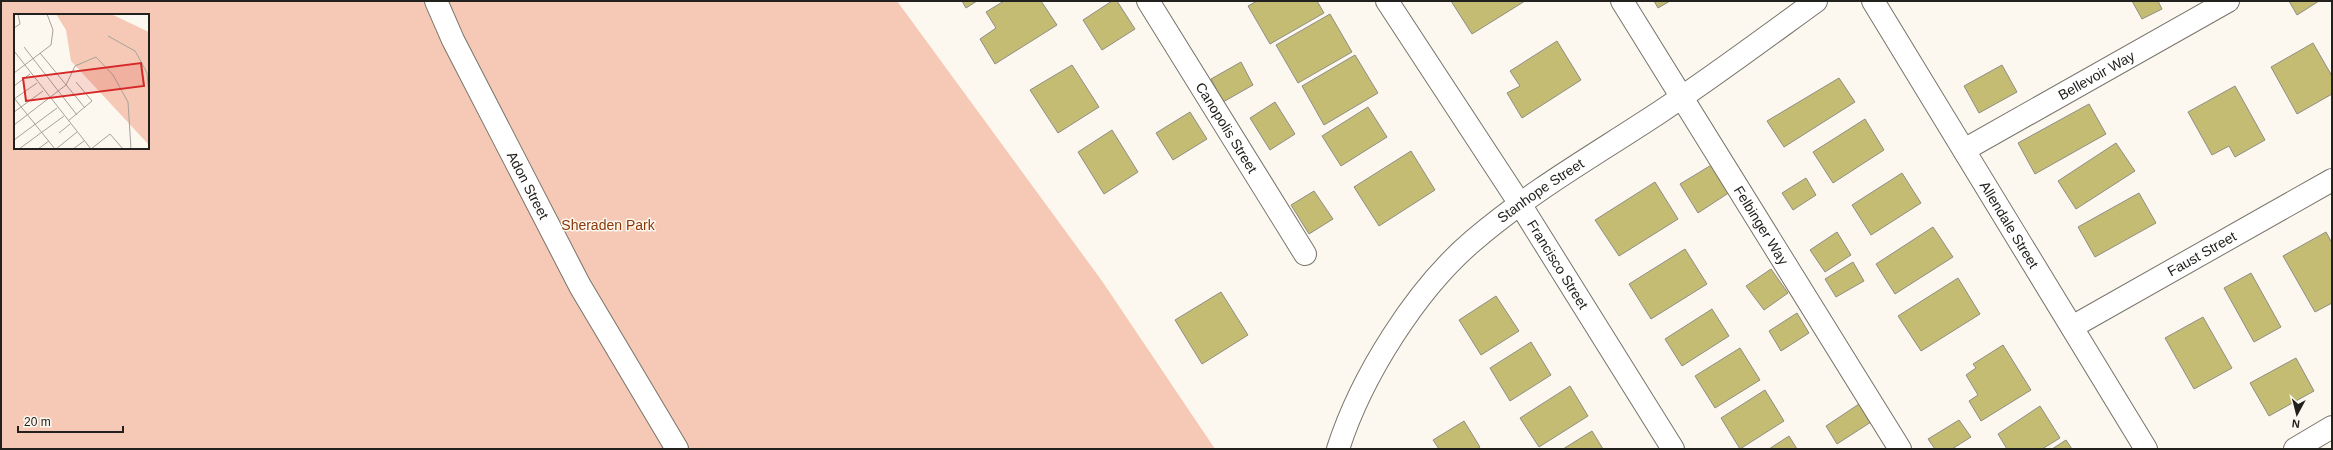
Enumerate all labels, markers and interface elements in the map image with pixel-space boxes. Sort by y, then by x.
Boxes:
inset map [14,14,149,149]
street label: Bellevoir Way [2055,47,2137,103]
street label: Canopolis Street [1192,79,1261,176]
street label: Adon Street [504,149,552,222]
street label: Stanhope Street [1494,155,1587,226]
street label: Allendale Street [1977,178,2042,271]
street label: Felbinger Way [1731,183,1792,268]
park label: Sheraden Park [561,217,656,233]
street label: Francisco Street [1524,217,1592,312]
street label: Faust Street [2165,228,2239,279]
north arrow [2277,394,2317,434]
scale bar [18,408,123,434]
text: 20 m [24,415,51,429]
text: N [2291,417,2300,430]

